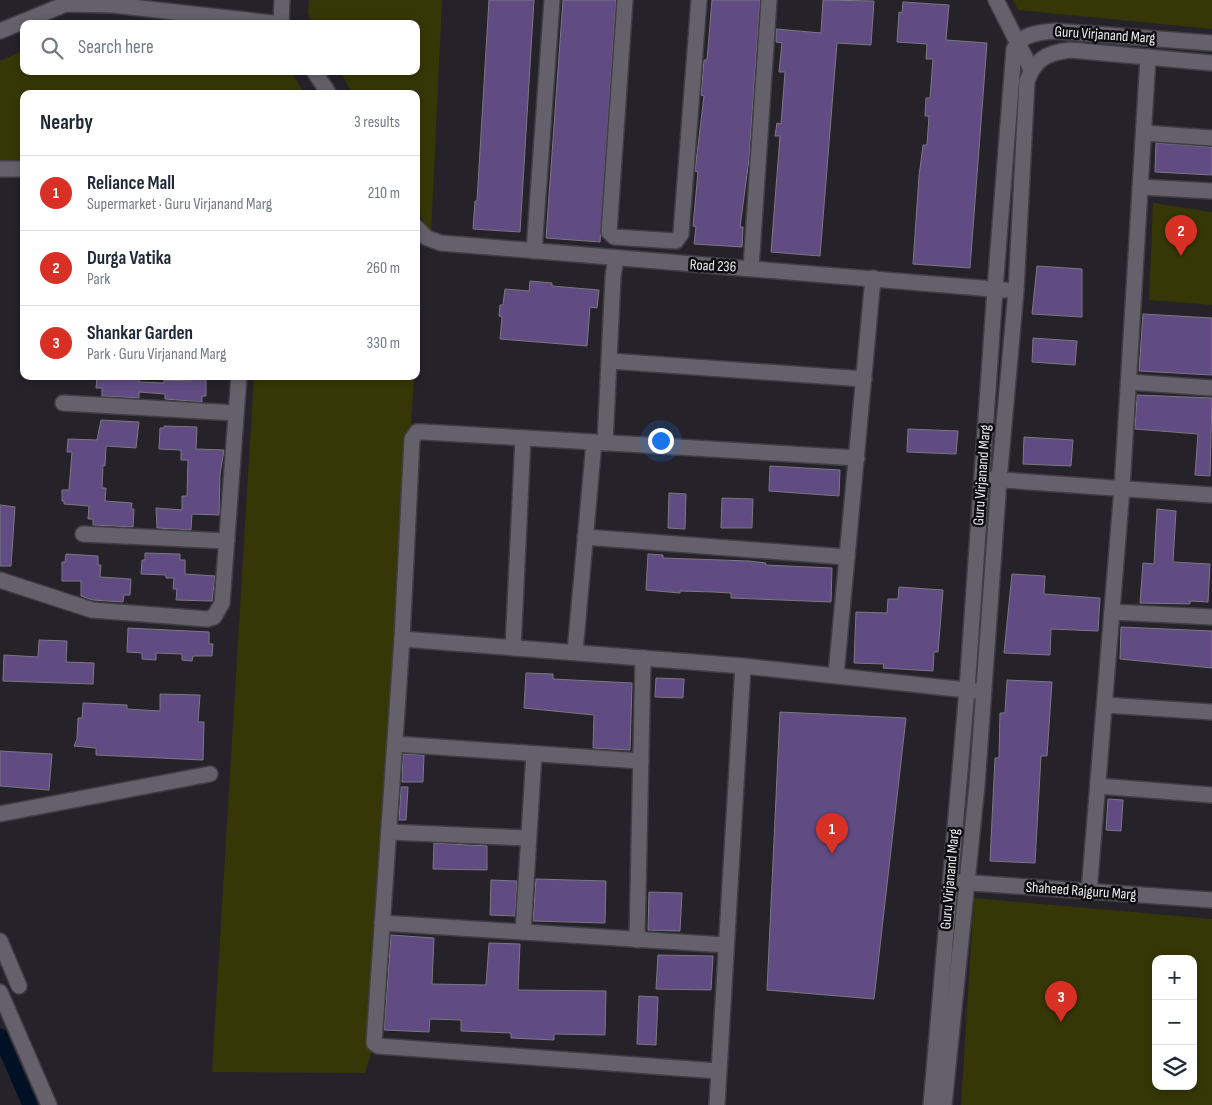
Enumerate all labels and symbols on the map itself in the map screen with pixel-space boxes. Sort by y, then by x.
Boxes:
street label: Guru Virjanand Marg [1054,22,1156,48]
pin: 2 [1165,215,1197,256]
street label: Road 236 [689,255,737,277]
street label: Guru Virjanand Marg [969,424,995,526]
your location [648,428,674,454]
pin: 1 [816,813,848,854]
street label: Guru Virjanand Marg [936,828,964,930]
street label: Shaheed Rajguru Marg [1025,878,1137,904]
pin: 3 [1045,981,1077,1022]

